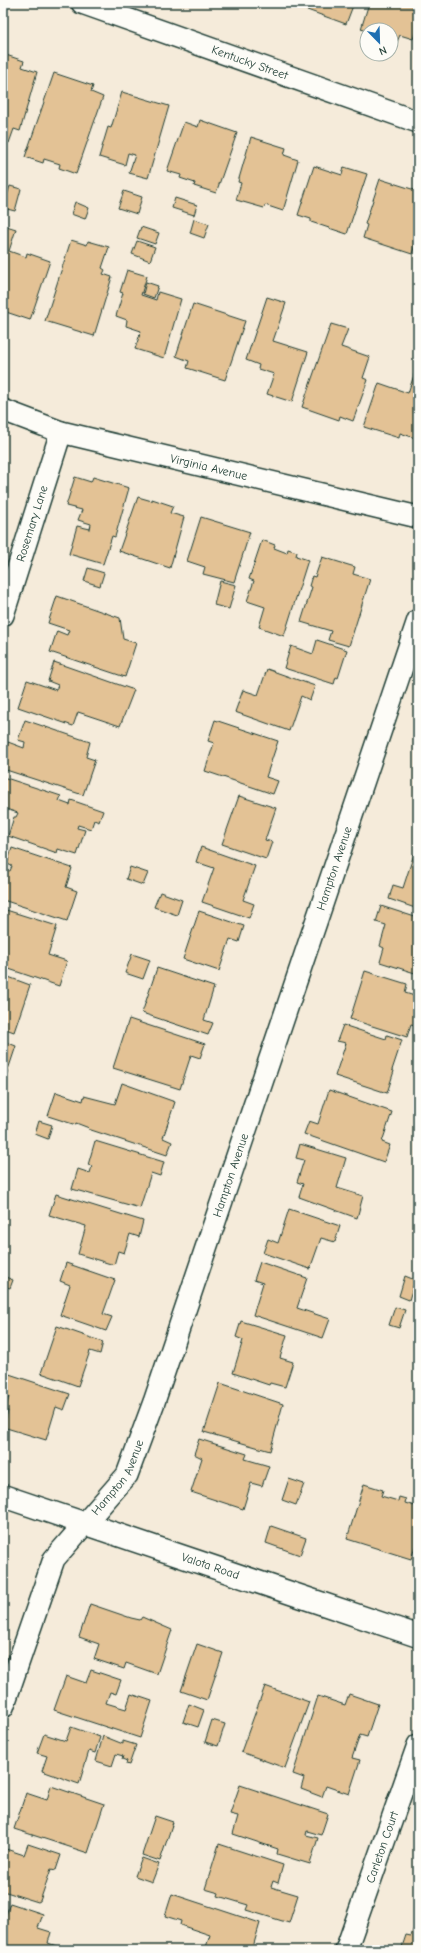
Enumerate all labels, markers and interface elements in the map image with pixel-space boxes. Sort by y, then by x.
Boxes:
north arrow [359,22,399,62]
street label: Kentucky Street [210,42,290,83]
text: N [377,43,389,58]
street label: Virginia Avenue [169,451,249,483]
street label: Rosemary Lane [13,484,51,563]
street label: Hampton Avenue [314,824,355,912]
street label: Hampton Avenue [210,1131,251,1219]
street label: Hampton Avenue [88,1438,146,1518]
street label: Valota Road [180,1550,241,1582]
street label: Carleton Court [363,1809,401,1885]

